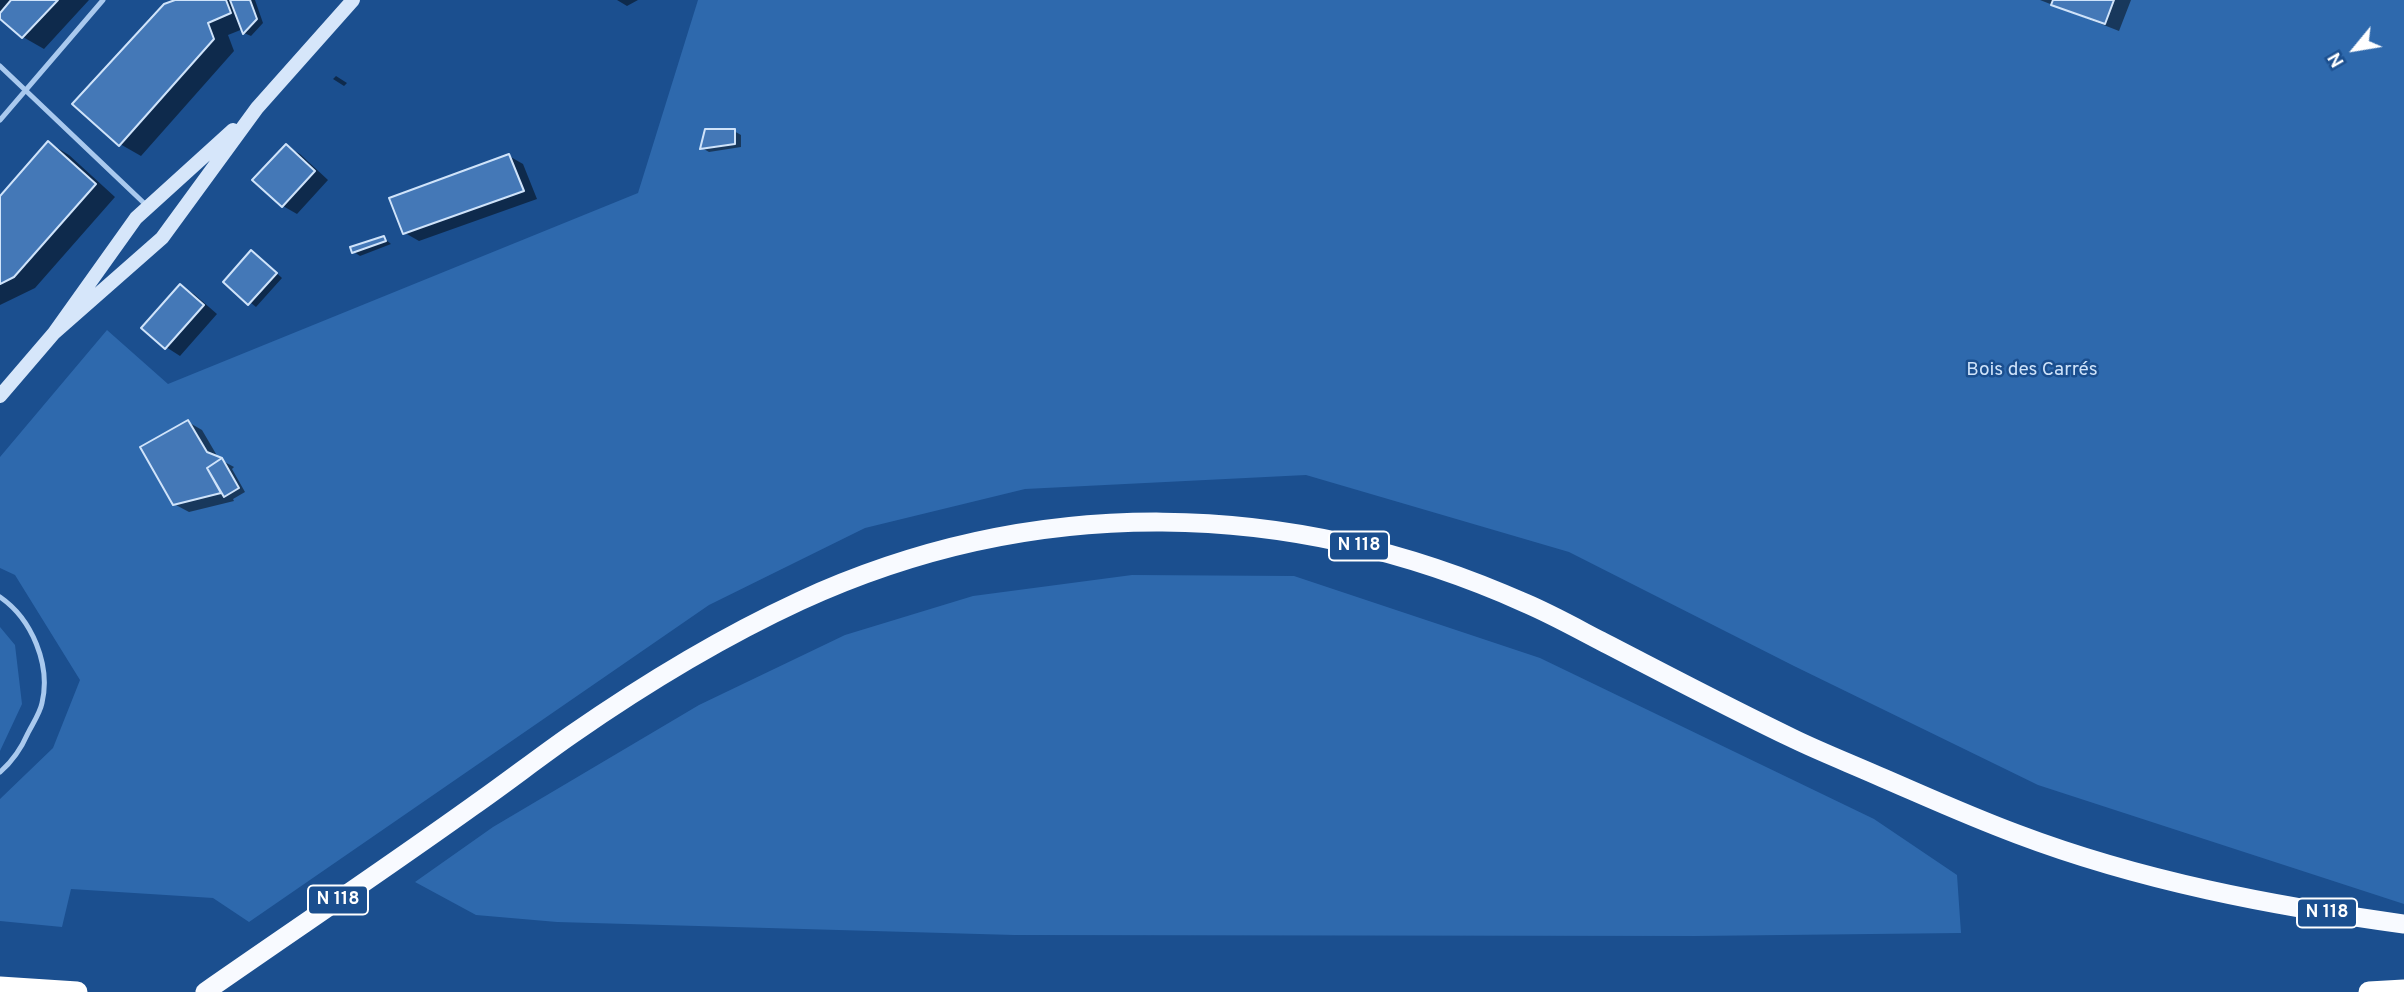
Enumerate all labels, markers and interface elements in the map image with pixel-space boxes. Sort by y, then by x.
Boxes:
north arrow [2320,14,2390,84]
text: N [2323,48,2351,71]
park label: Bois des Carrés [1966,360,2098,382]
road number: N 118 [1329,532,1389,560]
road number: N 118 [308,886,368,915]
road number: N 118 [2297,898,2357,928]

